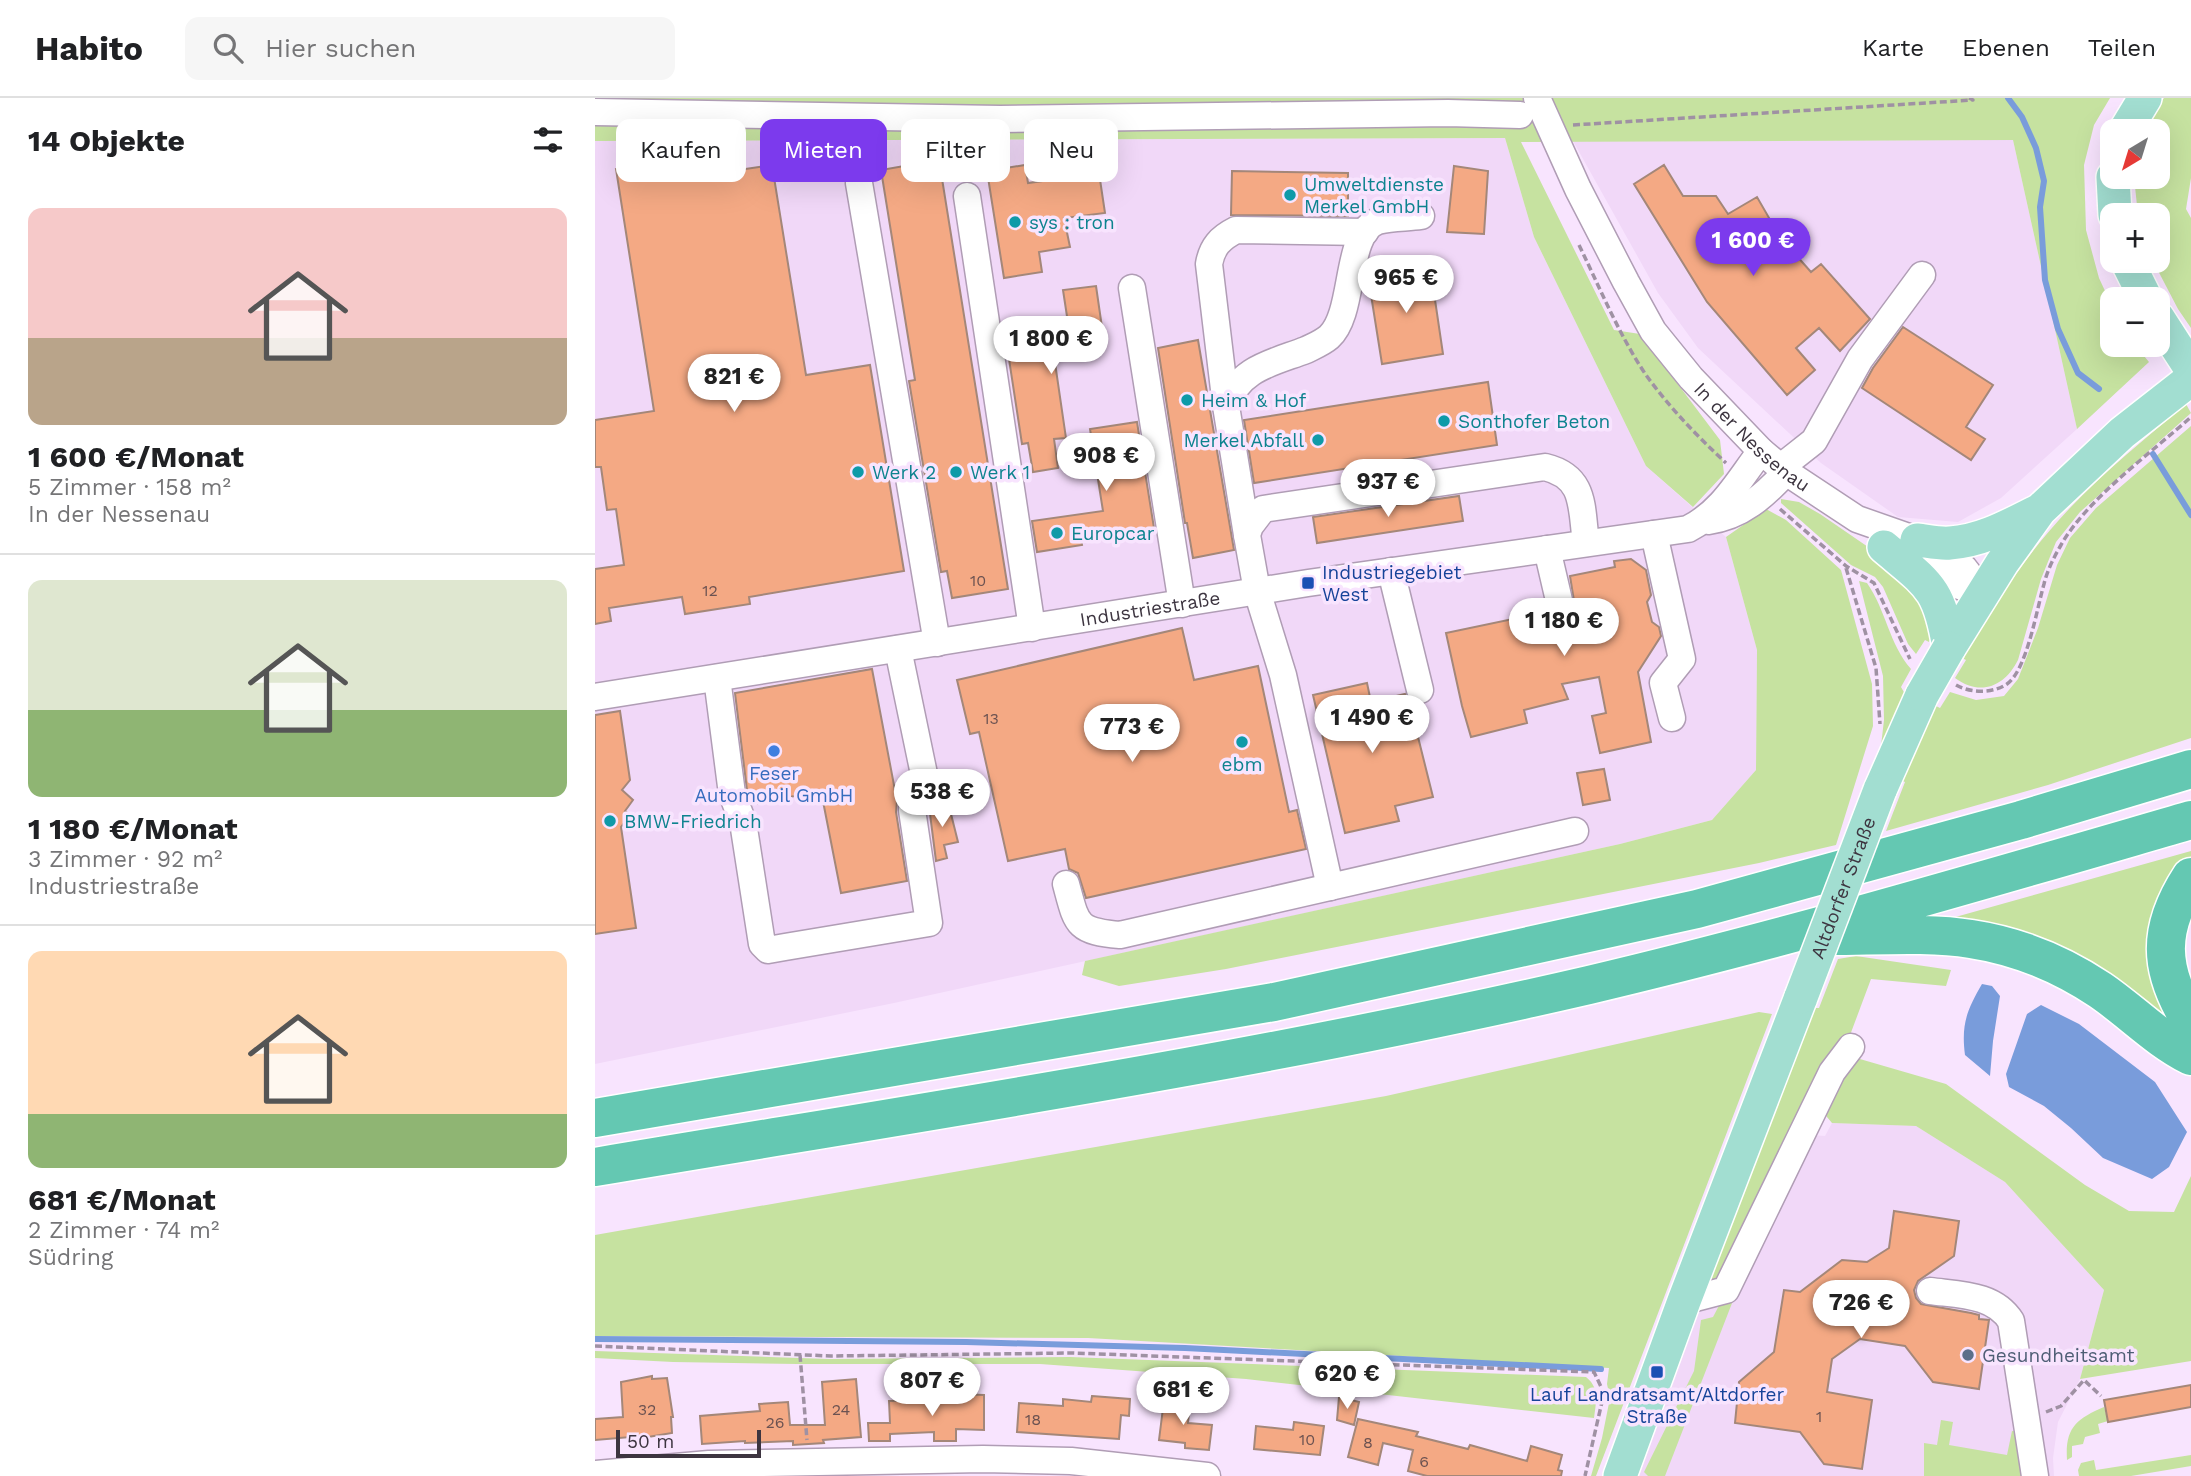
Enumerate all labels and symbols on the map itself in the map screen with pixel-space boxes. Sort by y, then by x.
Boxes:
north arrow [2100,119,2170,189]
place label: Umweltdienste Merkel GmbH [1304,173,1444,218]
marker: Umweltdienste Merkel GmbH [1282,187,1298,203]
place label: sys : tron [1029,211,1115,234]
marker: sys : tron [1007,214,1023,230]
pin: 1 600 € [1688,218,1818,278]
pin: 965 € [1357,256,1455,315]
pin: 1 800 € [986,316,1116,376]
pin: 821 € [685,354,783,414]
street label: In der Nessenau [1690,377,1815,496]
place label: Heim & Hof [1201,389,1307,412]
marker: Heim & Hof [1179,392,1195,408]
place label: Sonthofer Beton [1458,410,1610,433]
marker: Sonthofer Beton [1436,413,1452,429]
place label: Merkel Abfall [1183,429,1304,452]
marker: Merkel Abfall [1310,432,1326,448]
pin: 908 € [1057,434,1155,493]
pin: 937 € [1339,460,1437,519]
place label: Werk 2 [872,461,936,484]
place label: Werk 1 [970,461,1030,484]
marker: Werk 2 [850,464,866,480]
marker: Werk 1 [948,464,964,480]
place label: Europcar [1071,522,1155,545]
marker: Europcar [1049,525,1065,541]
place label: Industriegebiet West [1322,561,1461,606]
house number: 10 [970,571,986,590]
marker: Industriegebiet West [1300,575,1316,591]
house number: 12 [702,581,718,600]
street label: Industriestraße [1078,586,1222,631]
pin: 1 180 € [1499,598,1629,658]
pin: 1 490 € [1307,696,1437,755]
pin: 773 € [1083,704,1181,764]
house number: 13 [983,709,999,728]
marker: ebm [1234,734,1250,750]
marker: Feser Automobil GmbH [766,743,782,759]
place label: ebm [1222,753,1262,776]
place label: Feser Automobil GmbH [694,762,854,807]
pin: 538 € [893,770,991,829]
place label: BMW-Friedrich [624,810,762,833]
marker: BMW-Friedrich [602,813,618,829]
street label: Altdorfer Straße [1805,813,1880,962]
pin: 726 € [1812,1280,1910,1340]
place label: Gesundheitsamt [1982,1344,2135,1367]
marker: Gesundheitsamt [1960,1347,1976,1363]
pin: 620 € [1298,1352,1396,1411]
pin: 807 € [883,1358,981,1418]
marker: Lauf Landratsamt/Altdorfer Straße [1649,1364,1665,1380]
pin: 681 € [1134,1368,1232,1427]
place label: Lauf Landratsamt/Altdorfer Straße [1530,1383,1785,1428]
house number: 32 [638,1400,656,1419]
house number: 24 [832,1400,851,1419]
house number: 1 [1816,1407,1822,1426]
house number: 18 [1025,1410,1041,1429]
house number: 26 [765,1413,785,1432]
scale bar [616,1427,761,1459]
house number: 10 [1299,1430,1315,1449]
house number: 8 [1363,1433,1373,1452]
house number: 6 [1419,1452,1429,1471]

